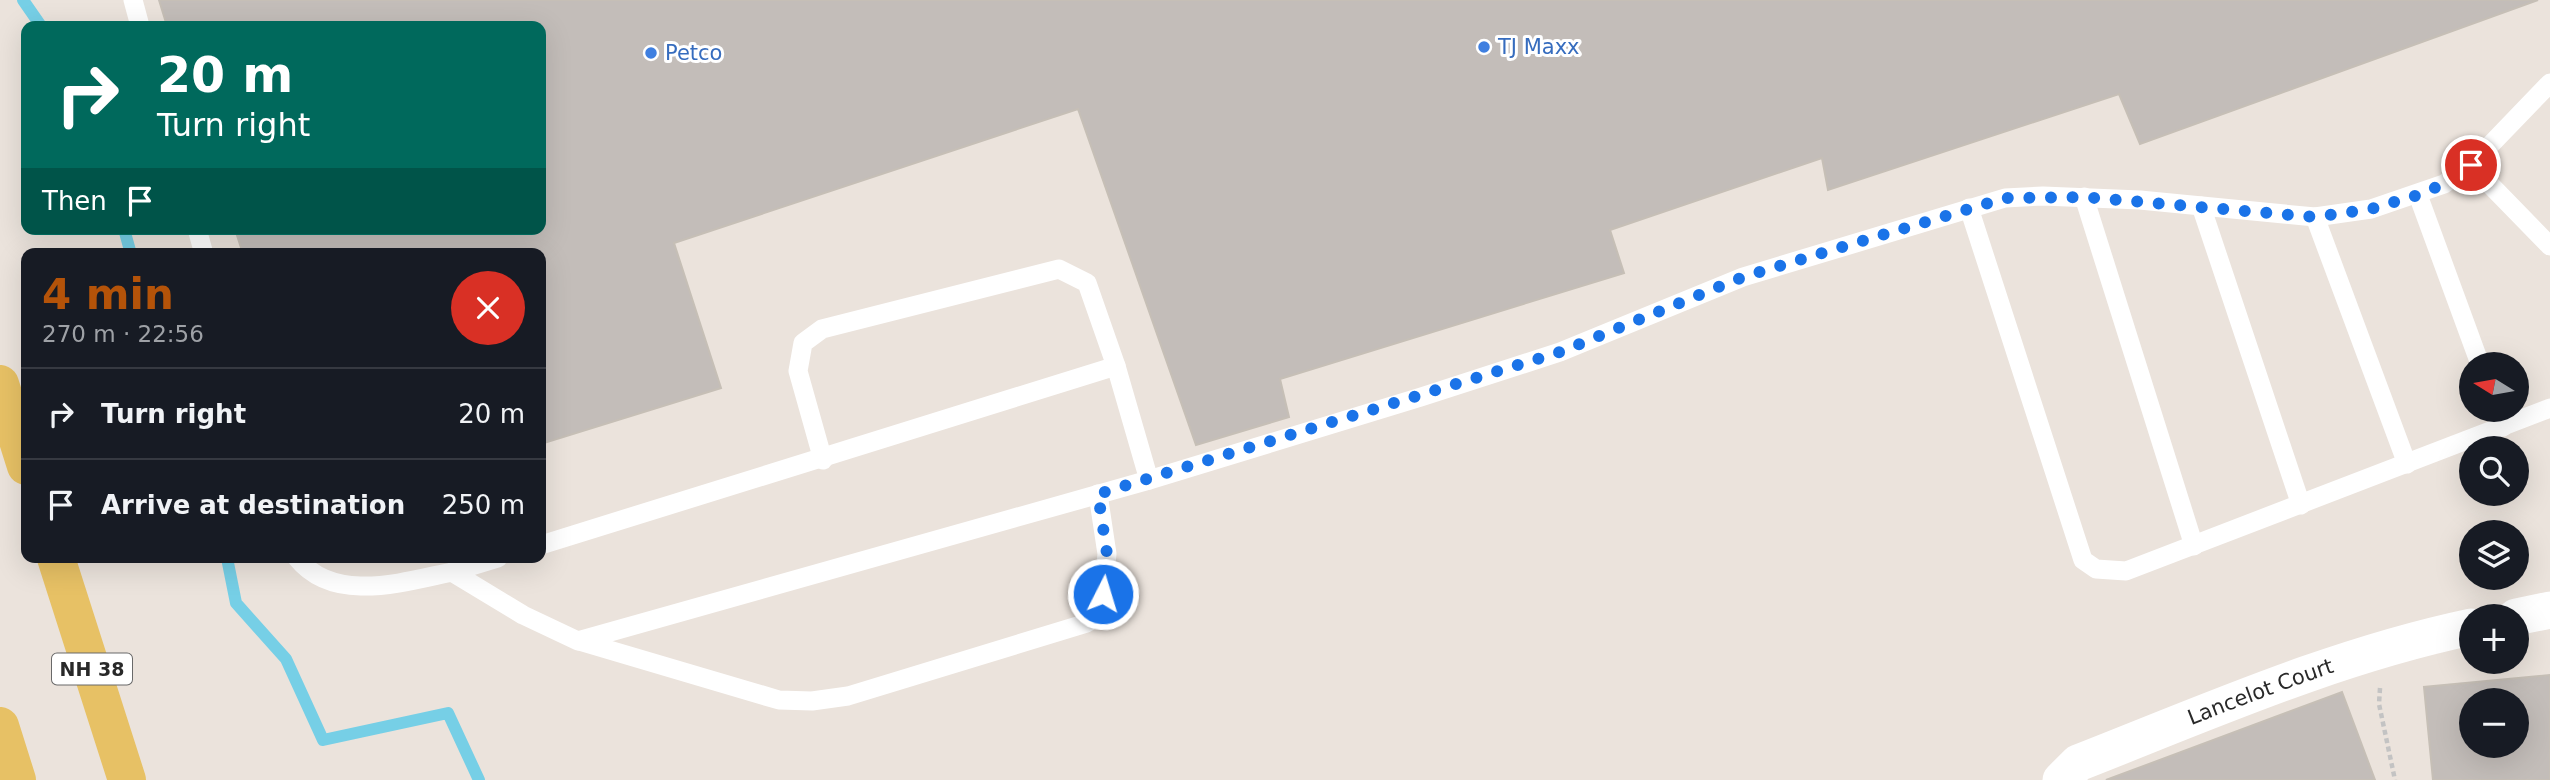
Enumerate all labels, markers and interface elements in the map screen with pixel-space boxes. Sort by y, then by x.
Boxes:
place label: TJ Maxx [1497,35,1580,59]
marker: TJ Maxx [1476,39,1492,55]
place label: Petco [665,41,722,65]
marker: Petco [643,45,659,61]
text: 20 m [157,47,293,104]
icon: right [42,49,133,140]
text: Turn right [157,106,310,144]
pin [2441,135,2501,195]
icon: arrive [2452,146,2490,184]
icon: arrive [121,182,159,220]
text: Then [42,186,107,216]
text: 4 min [42,270,174,319]
button: close [451,271,525,345]
text: 270 m · 22:56 [42,321,204,347]
north arrow [2459,352,2529,422]
map controls [2459,352,2529,758]
icon: right [42,395,80,433]
text: Turn right [101,399,246,429]
text: 20 m [458,399,525,429]
button: search [2459,436,2529,506]
icon: arrive [42,486,80,524]
text: Arrive at destination [101,490,405,520]
text: 250 m [442,490,525,520]
button: layers [2459,520,2529,590]
position arrow [1066,557,1140,631]
button: + [2459,604,2529,674]
road number: NH 38 [52,654,132,684]
street label: Lancelot Court [2184,654,2336,730]
button: − [2459,688,2529,758]

